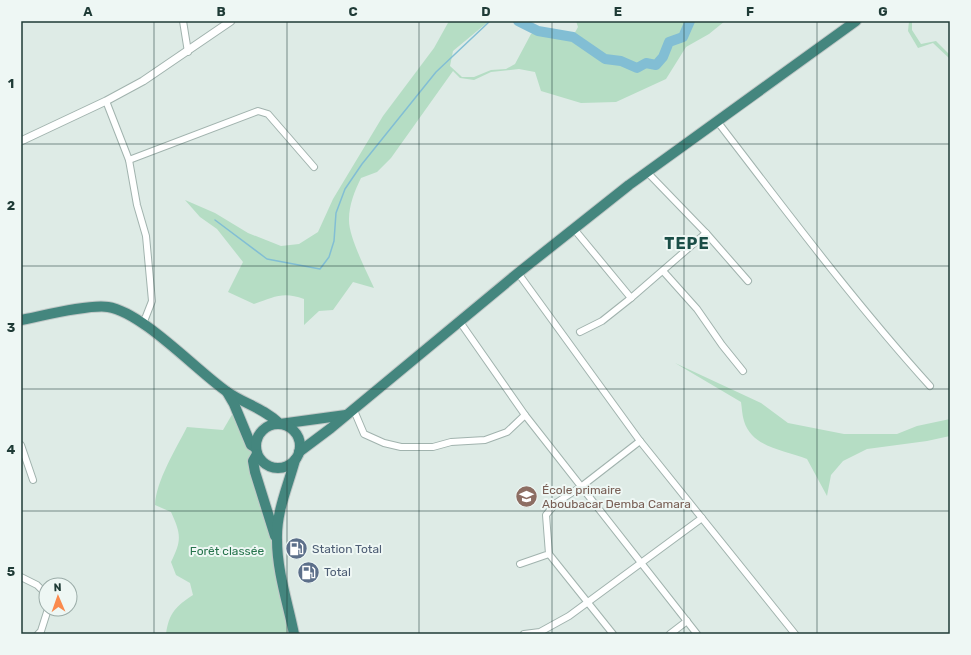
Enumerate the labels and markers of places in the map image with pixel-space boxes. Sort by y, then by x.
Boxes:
place label: École primaire Aboubacar Demba Camara [542,483,691,511]
school or university icon: École primaire Aboubacar Demba Camara [514,484,540,510]
fuel station icon: Station Total [283,536,309,562]
place label: Station Total [312,542,382,556]
fuel station icon: Total [295,559,321,585]
place label: Total [324,565,351,579]

